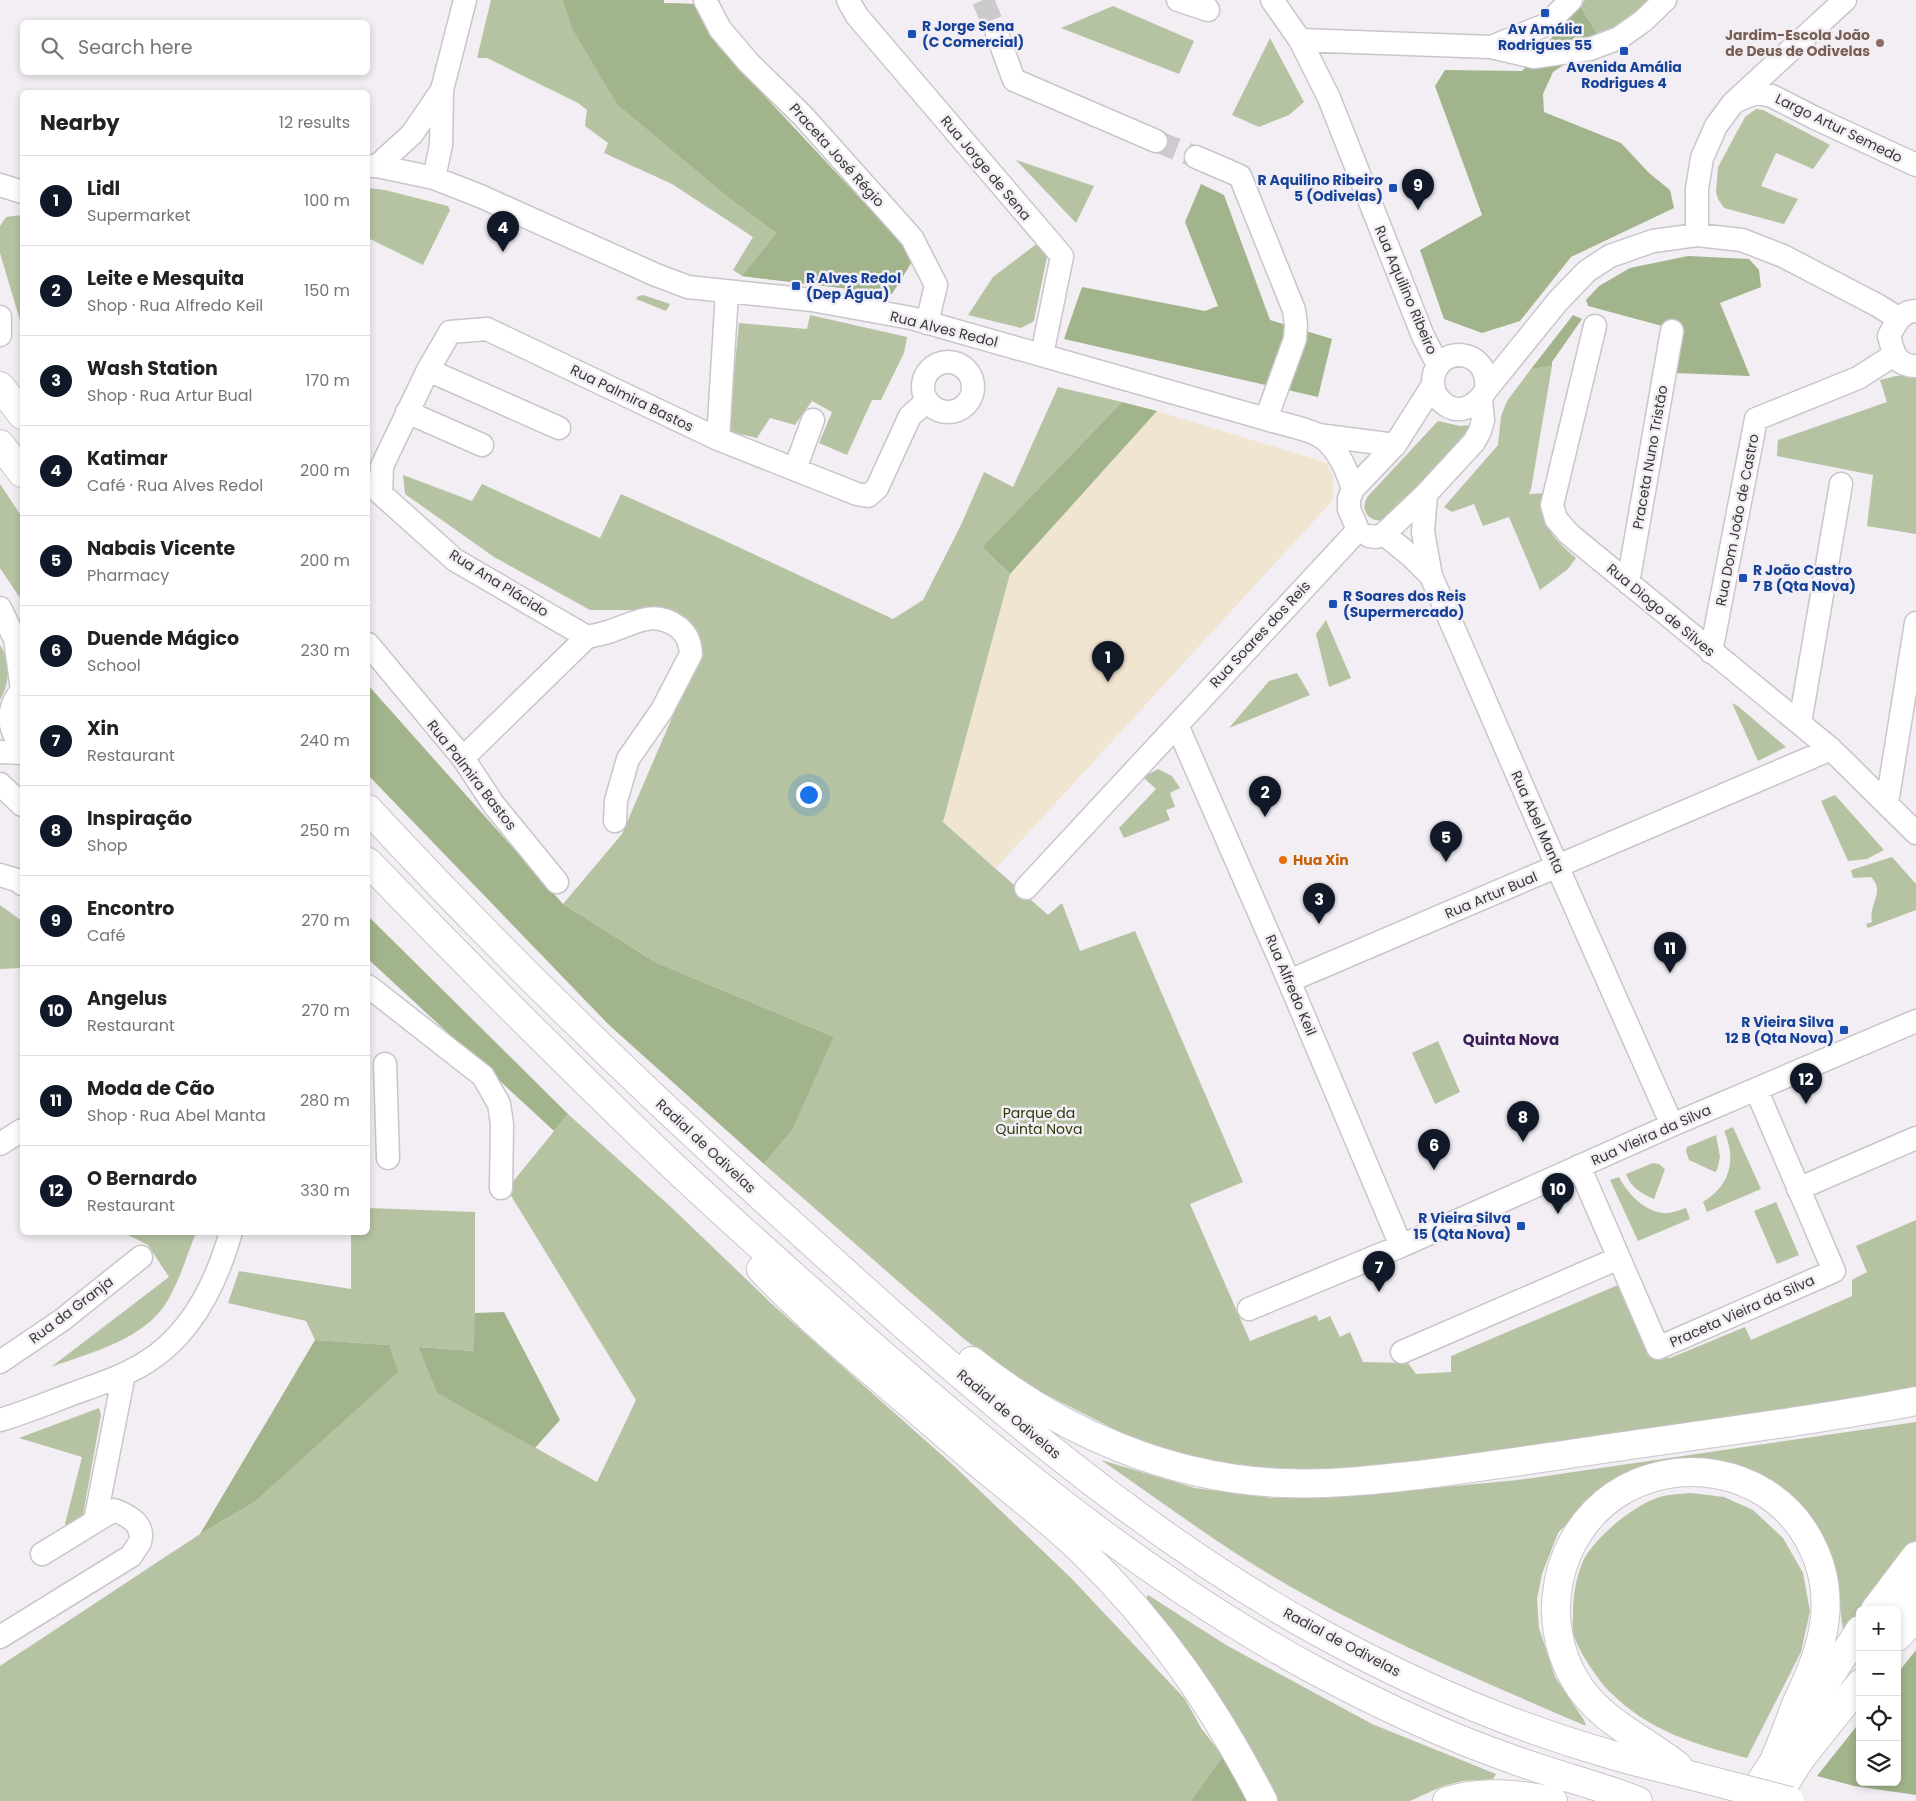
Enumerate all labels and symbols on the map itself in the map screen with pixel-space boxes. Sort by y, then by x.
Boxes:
marker: Av Amália Rodrigues 55 [1539,7,1551,19]
place label: R Jorge Sena (C Comercial) [922,16,1024,52]
place label: Av Amália Rodrigues 55 [1498,19,1592,55]
place label: Jardim-Escola João de Deus de Odivelas [1725,25,1870,61]
marker: R Jorge Sena (C Comercial) [906,28,918,40]
marker: Jardim-Escola João de Deus de Odivelas [1874,37,1886,49]
marker: Avenida Amália Rodrigues 4 [1618,45,1630,57]
place label: Avenida Amália Rodrigues 4 [1566,57,1682,93]
street label: Largo Artur Semedo [1772,89,1906,167]
street label: Praceta José Régio [785,99,889,211]
street label: Rua Jorge de Sena [936,111,1036,225]
pin: 9 [1402,169,1434,210]
place label: R Aquilino Ribeiro 5 (Odivelas) [1258,170,1383,206]
marker: R Aquilino Ribeiro 5 (Odivelas) [1387,182,1399,194]
pin: 4 [487,211,519,252]
street label: Rua Aquilino Ribeiro [1370,222,1442,358]
place label: R Alves Redol (Dep Água) [806,268,901,304]
marker: R Alves Redol (Dep Água) [790,280,802,292]
street label: Rua Alves Redol [888,306,1000,352]
street label: Rua Palmira Bastos [567,359,697,437]
street label: Praceta Nuno Tristão [1627,383,1673,531]
street label: Rua Dom João de Castro [1710,432,1764,608]
street label: Rua Ana Plácido [446,544,553,622]
street label: Rua Diogo de Silves [1602,559,1720,661]
place label: R João Castro 7 B (Qta Nova) [1753,560,1856,596]
marker: R João Castro 7 B (Qta Nova) [1737,572,1749,584]
street label: Rua Soares dos Reis [1205,576,1315,692]
place label: R Soares dos Reis (Supermercado) [1343,586,1467,622]
marker: R Soares dos Reis (Supermercado) [1327,598,1339,610]
pin: 1 [1092,641,1124,682]
street label: Rua Palmira Bastos [423,716,521,834]
street label: Rua Abel Manta [1506,767,1570,877]
pin: 2 [1249,776,1281,817]
your location [796,782,822,808]
pin: 5 [1430,821,1462,862]
place label: Hua Xin [1293,850,1349,870]
marker: Hua Xin [1277,854,1289,866]
street label: Rua Artur Bual [1442,866,1540,924]
pin: 3 [1303,883,1335,924]
street label: Rua Alfredo Keil [1261,931,1321,1039]
pin: 11 [1654,932,1686,973]
place label: R Vieira Silva 12 B (Qta Nova) [1725,1012,1834,1048]
marker: R Vieira Silva 12 B (Qta Nova) [1838,1024,1850,1036]
district label: Quinta Nova [1463,1029,1559,1050]
pin: 12 [1790,1063,1822,1104]
street label: Radial de Odivelas [652,1094,760,1198]
street label: Rua Vieira da Silva [1588,1100,1714,1170]
pin: 8 [1507,1101,1539,1142]
park label: Parque da Quinta Nova [996,1103,1082,1139]
pin: 6 [1418,1129,1450,1170]
pin: 10 [1542,1173,1574,1214]
place label: R Vieira Silva 15 (Qta Nova) [1413,1208,1511,1244]
marker: R Vieira Silva 15 (Qta Nova) [1515,1220,1527,1232]
pin: 7 [1363,1251,1395,1292]
street label: Praceta Vieira da Silva [1666,1270,1818,1352]
street label: Rua da Granja [25,1272,117,1348]
street label: Radial de Odivelas [953,1365,1065,1463]
street label: Radial de Odivelas [1280,1603,1404,1681]

